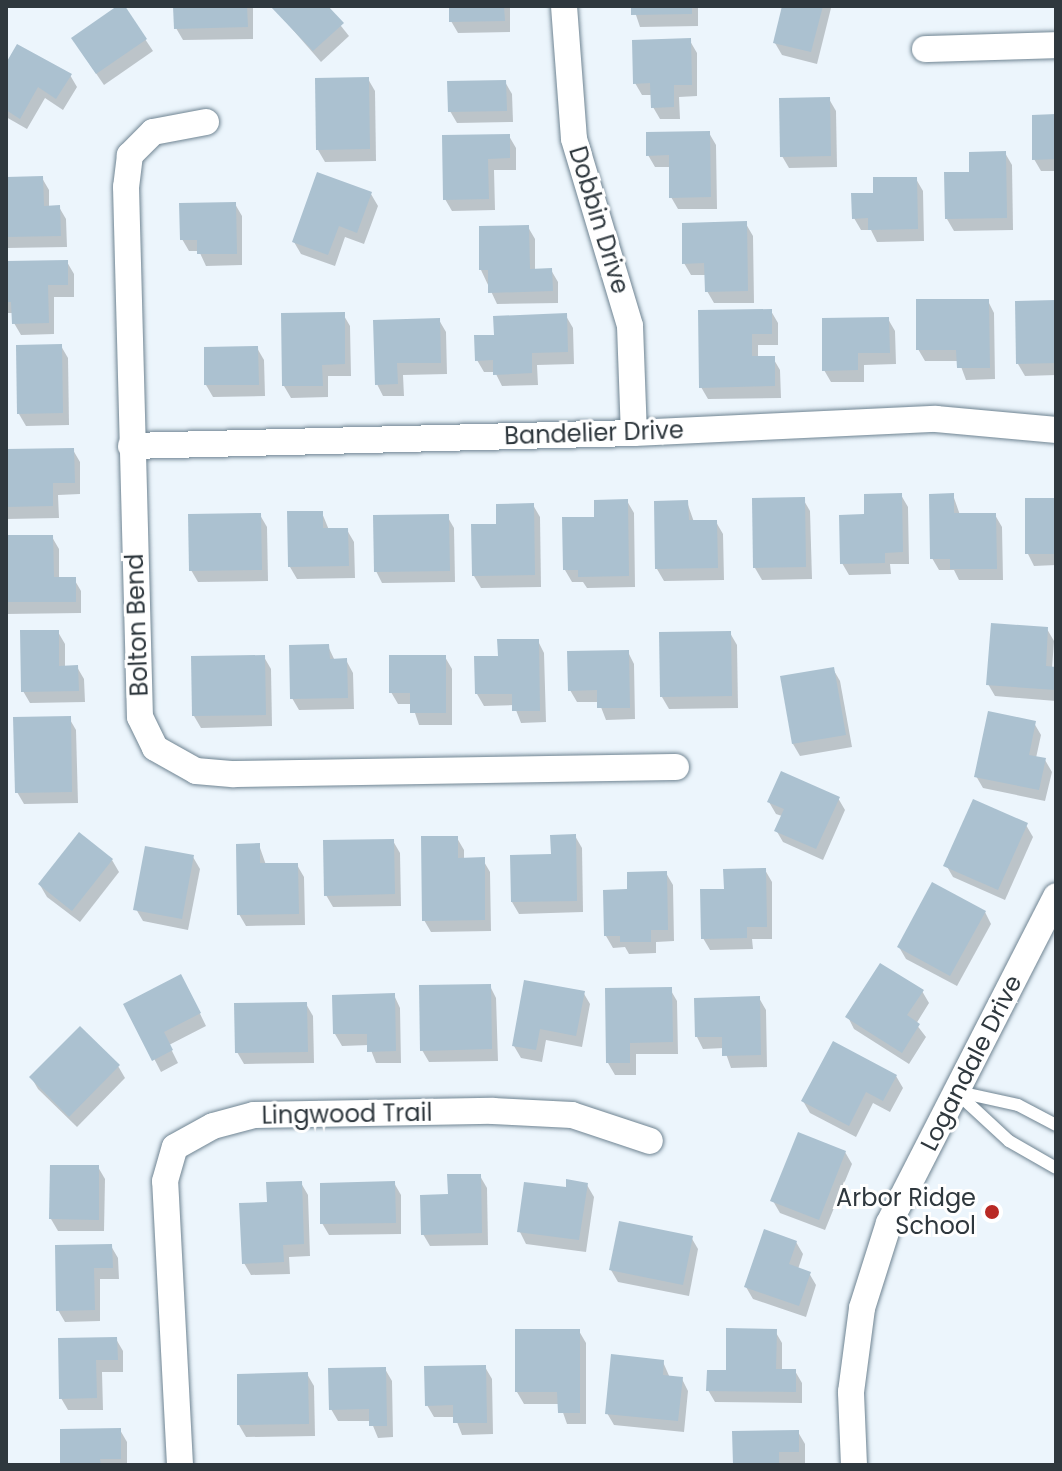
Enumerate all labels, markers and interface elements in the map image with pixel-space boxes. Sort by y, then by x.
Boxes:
street label: Dobbin Drive [563,143,635,297]
street label: Bandelier Drive [504,415,684,451]
street label: Bolton Bend [120,553,154,697]
street label: Logandale Drive [914,970,1028,1156]
street label: Lingwood Trail [261,1098,433,1130]
place label: Arbor Ridge School [836,1184,976,1240]
marker: Arbor Ridge School [983,1203,1001,1221]

